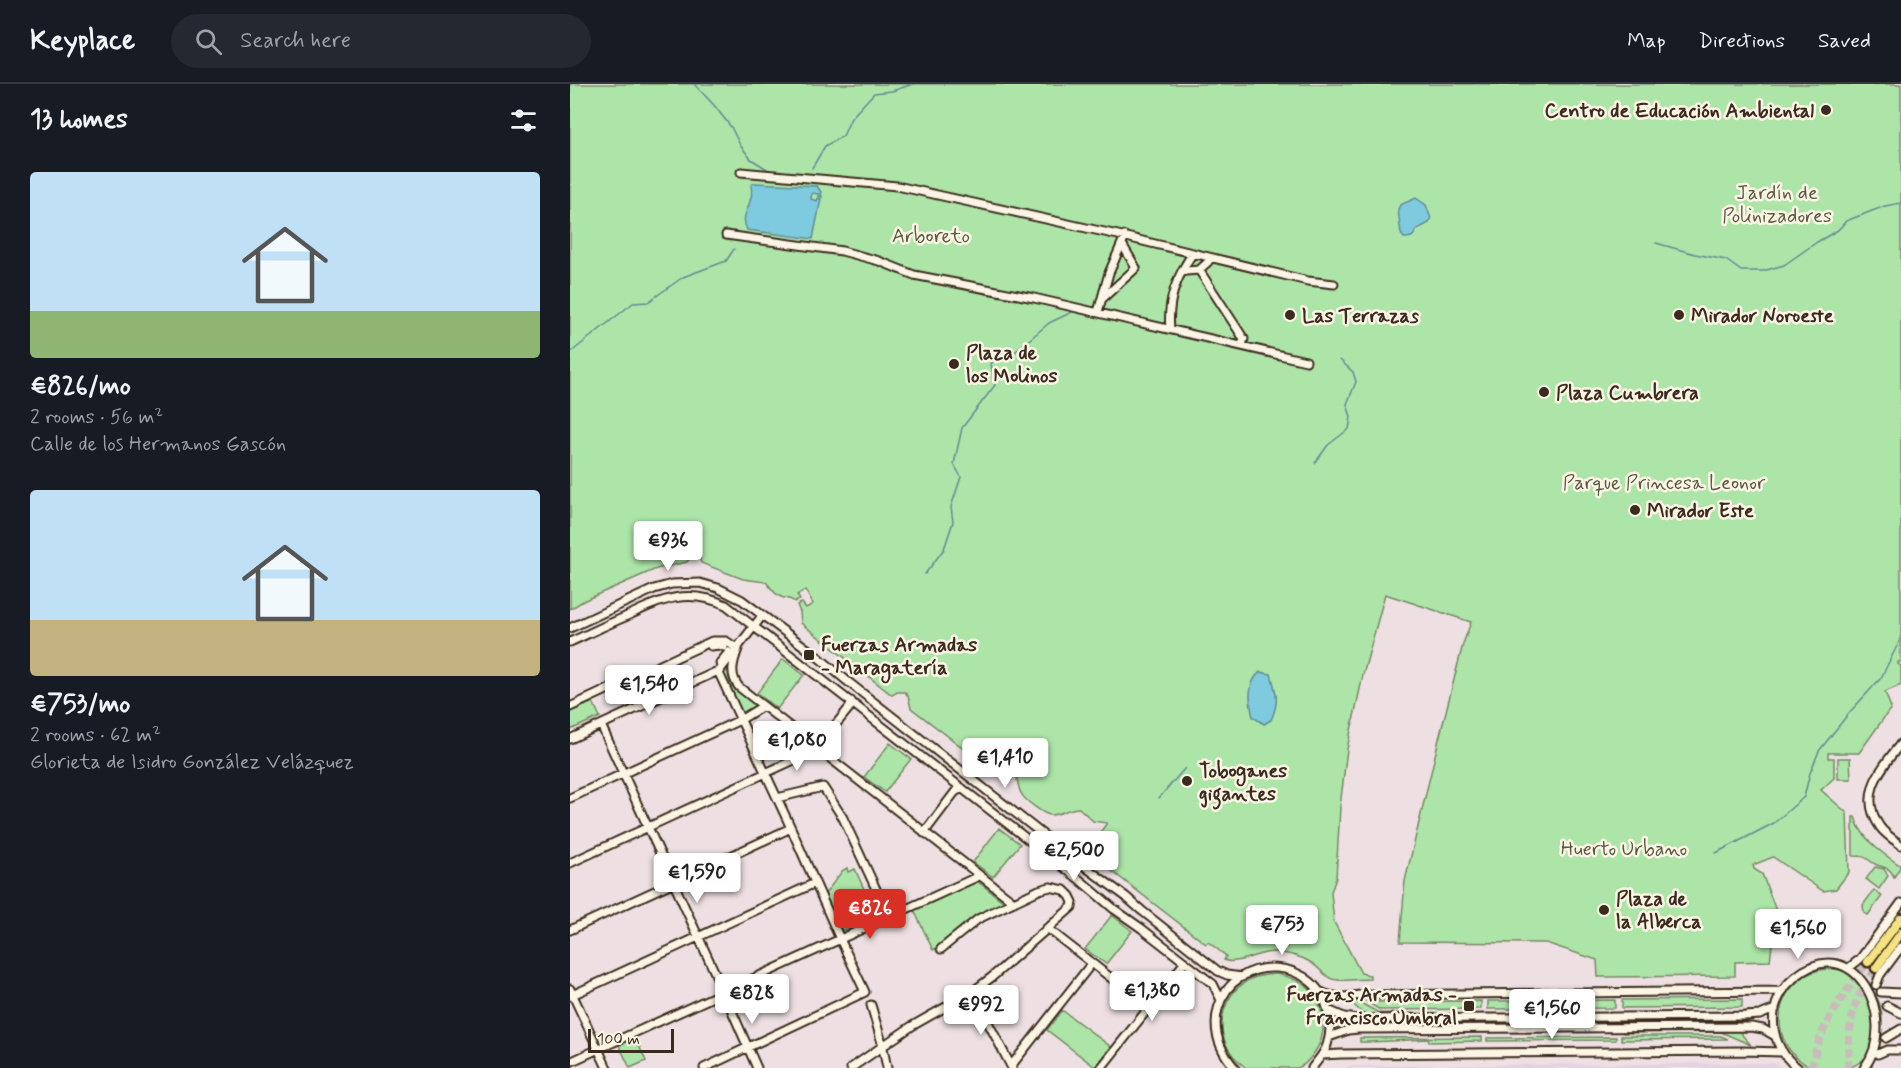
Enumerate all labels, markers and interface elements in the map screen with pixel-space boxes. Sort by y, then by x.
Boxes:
search box [171,14,591,68]
text: Keyplace [30,23,135,60]
icon: search [192,25,225,58]
text: Search here [240,27,351,55]
text: Map [1627,27,1666,55]
text: Directions [1699,27,1785,55]
text: Saved [1818,27,1871,55]
place label: Centro de Educación Ambiental [1544,98,1814,125]
text: 13 homes [30,103,128,137]
marker: Centro de Educación Ambiental [1819,103,1833,117]
icon: filters [507,104,540,137]
park label: Jardín de Polinizadores [1722,180,1832,230]
icon: home [231,211,339,319]
park label: Arboreto [892,223,970,250]
place label: Las Terrazas [1302,303,1419,330]
place label: Mirador Noroeste [1691,303,1834,330]
marker: Las Terrazas [1283,308,1297,322]
marker: Mirador Noroeste [1672,308,1686,322]
place label: Plaza de los Molinos [966,340,1058,390]
marker: Plaza de los Molinos [947,357,961,371]
text: €826/mo [30,370,131,404]
place label: Plaza Cumbrera [1556,380,1699,407]
marker: Plaza Cumbrera [1537,385,1551,399]
text: 2 rooms · 56 m² [30,404,163,431]
text: Calle de los Hermanos Gascón [30,431,286,458]
park label: Parque Princesa Leonor [1563,470,1766,497]
place label: Mirador Este [1647,498,1754,525]
marker: Mirador Este [1628,503,1642,517]
pin: €936 [632,521,704,572]
text: €936 [648,527,688,554]
icon: home [231,529,339,637]
place label: Fuerzas Armadas - Maragatería [821,632,977,684]
marker: Fuerzas Armadas - Maragatería [802,648,816,662]
pin: €1,540 [600,665,698,716]
text: €1,540 [619,671,679,698]
text: €753/mo [30,688,130,722]
pin: €1,080 [748,721,846,772]
text: 2 rooms · 62 m² [30,722,161,749]
text: €1,080 [767,727,827,754]
pin: €1,410 [956,738,1054,789]
text: €1,410 [976,744,1034,771]
text: Glorieta de Isidro González Velázquez [30,749,354,776]
place label: Toboganes gigantes [1199,758,1287,810]
marker: Toboganes gigantes [1180,774,1194,788]
pin: €2,500 [1025,831,1123,882]
park label: Huerto Urbano [1561,836,1687,863]
text: €2,500 [1043,837,1105,864]
pin: €1,590 [648,853,746,904]
text: €1,590 [668,859,726,886]
place label: Plaza de la Alberca [1616,886,1701,936]
pin: €826 [834,889,906,940]
text: €826 [848,895,892,922]
marker: Plaza de la Alberca [1597,903,1611,917]
pin: €753 [1246,905,1318,956]
pin: €1,560 [1749,909,1847,960]
text: €753 [1260,911,1304,938]
text: €1,560 [1769,915,1827,942]
pin: €1,380 [1103,971,1201,1022]
pin: €828 [716,974,788,1025]
text: €1,380 [1124,977,1180,1004]
text: €828 [729,980,775,1007]
place label: Fuerzas Armadas - Francisco Umbral [1286,982,1457,1032]
pin: €992 [945,985,1017,1036]
pin: €1,560 [1503,989,1601,1040]
text: €992 [958,991,1004,1018]
text: €1,560 [1523,995,1581,1022]
marker: Fuerzas Armadas - Francisco Umbral [1462,999,1476,1013]
scale bar [588,1026,674,1054]
text: 100 m [597,1029,640,1050]

